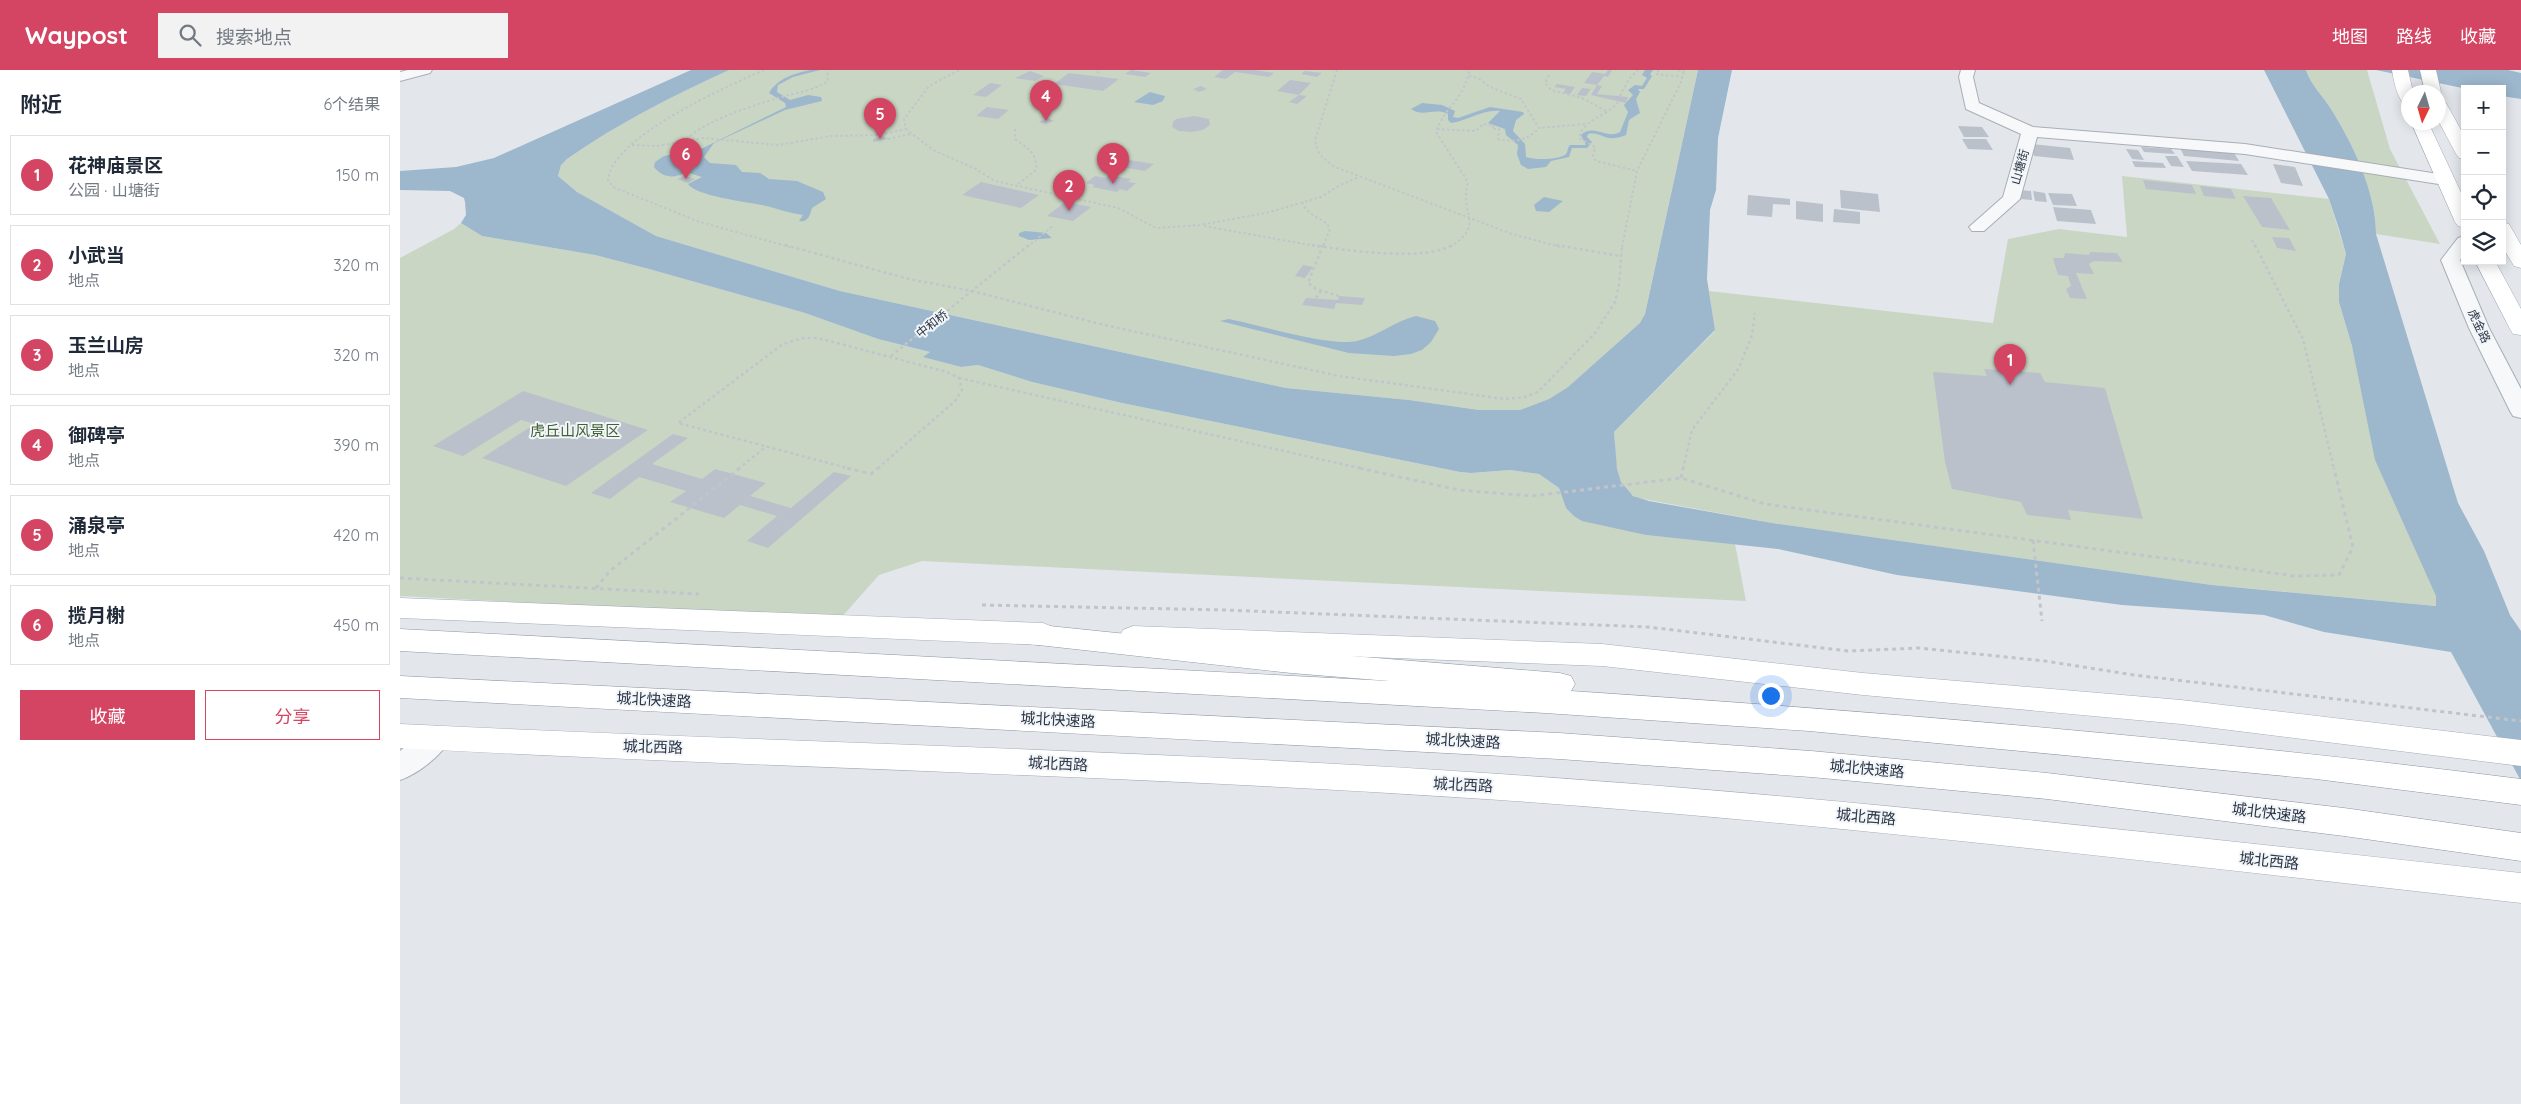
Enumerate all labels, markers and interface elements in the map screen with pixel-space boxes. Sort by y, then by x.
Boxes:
search box [158,13,508,58]
text: Waypost [25,20,128,50]
icon: search [176,21,204,49]
text: 搜索地点 [216,25,292,49]
text: 地图 [2332,25,2368,48]
text: 路线 [2396,25,2432,48]
text: 收藏 [2460,25,2496,48]
pin: 4 [1030,80,1062,121]
north arrow [2401,85,2446,130]
map controls [2461,85,2506,265]
button: + [2461,85,2506,130]
text: 附近 [20,91,62,117]
text: 6个结果 [323,94,380,114]
pin: 5 [864,98,896,139]
button: − [2461,130,2506,175]
pin: 6 [670,138,702,179]
pin: 3 [1097,143,1129,184]
street label: 山塘街 [2007,147,2032,186]
text: 花神庙景区 [68,153,163,177]
text: 1 [34,165,40,185]
text: 150 m [336,165,379,185]
pin: 2 [1053,170,1085,211]
button: locate [2461,175,2506,220]
text: 公园 · 山塘街 [68,180,160,200]
button: layers [2461,220,2506,265]
text: 小武当 [68,243,125,267]
text: 2 [32,255,42,275]
text: 320 m [333,255,379,275]
text: 地点 [68,270,100,290]
street label: 虎金路 [2465,306,2494,345]
street label: 中和桥 [913,307,950,341]
text: 玉兰山房 [68,333,144,357]
pin: 1 [1994,344,2026,385]
text: 3 [33,345,41,365]
text: 320 m [333,345,379,365]
text: 地点 [68,360,100,380]
park label: 虎丘山风景区 [530,421,620,440]
text: 御碑亭 [68,423,125,447]
text: 4 [32,435,42,455]
text: 390 m [333,435,379,455]
text: 地点 [68,450,100,470]
text: 涌泉亭 [68,513,125,537]
text: 5 [32,525,42,545]
text: 420 m [333,525,379,545]
text: 地点 [68,540,100,560]
text: 揽月榭 [68,603,125,627]
text: 6 [33,615,41,635]
text: 450 m [333,615,379,635]
text: 地点 [68,630,100,650]
your location [1758,683,1784,709]
street label: 城北快速路 [616,688,692,711]
button: 收藏 [20,690,195,740]
button: 分享 [205,690,380,740]
street label: 城北快速路 [1020,708,1096,731]
street label: 城北快速路 [1425,729,1501,752]
street label: 城北西路 [623,736,683,757]
street label: 城北西路 [1028,752,1088,775]
street label: 城北快速路 [1829,756,1905,781]
street label: 城北西路 [1433,773,1493,796]
street label: 城北快速路 [2231,799,2307,827]
street label: 城北西路 [1835,804,1897,829]
street label: 城北西路 [2238,848,2300,873]

